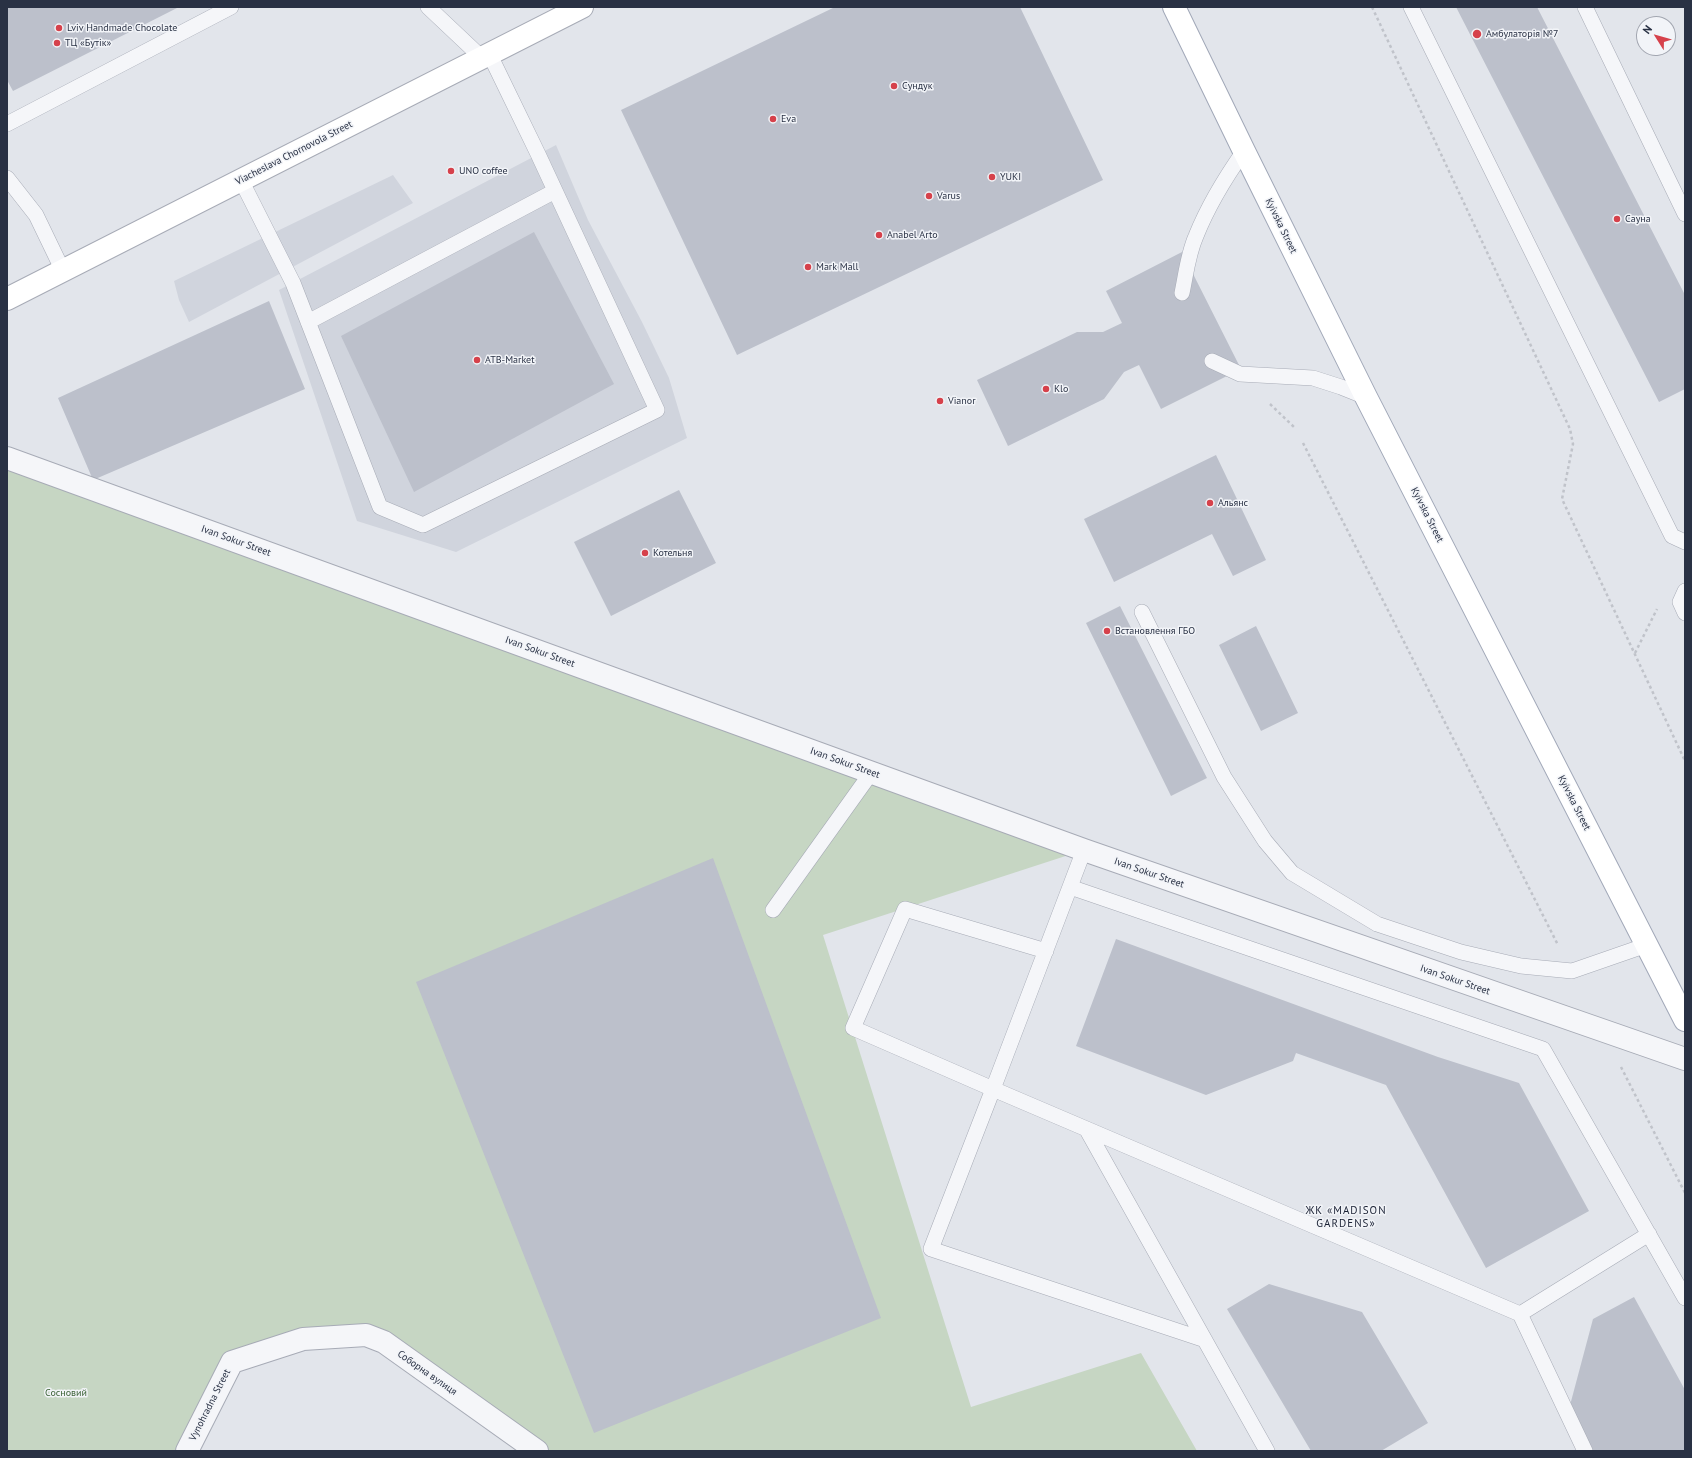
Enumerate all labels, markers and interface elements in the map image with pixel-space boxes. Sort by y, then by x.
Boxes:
north arrow [1636,16,1676,56]
place label: Lviv Handmade Chocolate [67,22,177,34]
text: N [1639,22,1655,36]
marker: Lviv Handmade Chocolate [54,23,64,33]
marker: Амбулаторія №7 [1471,28,1483,40]
place label: Амбулаторія №7 [1486,28,1558,40]
place label: ТЦ «Бутік» [65,37,111,49]
marker: ТЦ «Бутік» [52,38,62,48]
place label: Сундук [902,80,933,92]
marker: Сундук [889,81,899,91]
place label: Eva [781,113,796,125]
marker: Eva [768,114,778,124]
street label: Viacheslava Chornovola Street [233,118,355,188]
place label: UNO coffee [459,165,508,177]
marker: UNO coffee [446,166,456,176]
place label: YUKI [1000,171,1021,183]
marker: YUKI [987,172,997,182]
place label: Varus [937,190,960,202]
marker: Varus [924,191,934,201]
street label: Kyivska Street [1262,196,1300,256]
place label: Сауна [1625,213,1651,225]
marker: Сауна [1612,214,1622,224]
place label: Anabel Arto [887,229,938,241]
marker: Anabel Arto [874,230,884,240]
place label: Mark Mall [816,261,858,273]
marker: Mark Mall [803,262,813,272]
place label: ATB-Market [485,354,535,366]
marker: ATB-Market [472,355,482,365]
place label: Klo [1054,383,1068,395]
marker: Klo [1041,384,1051,394]
place label: Vianor [948,395,976,407]
marker: Vianor [935,396,945,406]
street label: Kyivska Street [1408,486,1446,544]
place label: Альянс [1218,497,1248,509]
marker: Альянс [1205,498,1215,508]
street label: Ivan Sokur Street [200,523,272,559]
place label: Котельня [653,547,692,559]
marker: Котельня [640,548,650,558]
place label: Встановлення ГБО [1115,625,1195,637]
marker: Встановлення ГБО [1102,626,1112,636]
street label: Ivan Sokur Street [504,634,576,670]
street label: Ivan Sokur Street [809,745,881,781]
street label: Kyivska Street [1555,774,1593,832]
street label: Ivan Sokur Street [1112,855,1186,891]
street label: Ivan Sokur Street [1418,962,1492,998]
district label: ЖК «MADISON GARDENS» [1305,1204,1387,1230]
street label: Соборна вулиця [395,1348,459,1398]
street label: Vynohradna Street [187,1367,233,1443]
park label: Сосновий [45,1387,87,1399]

